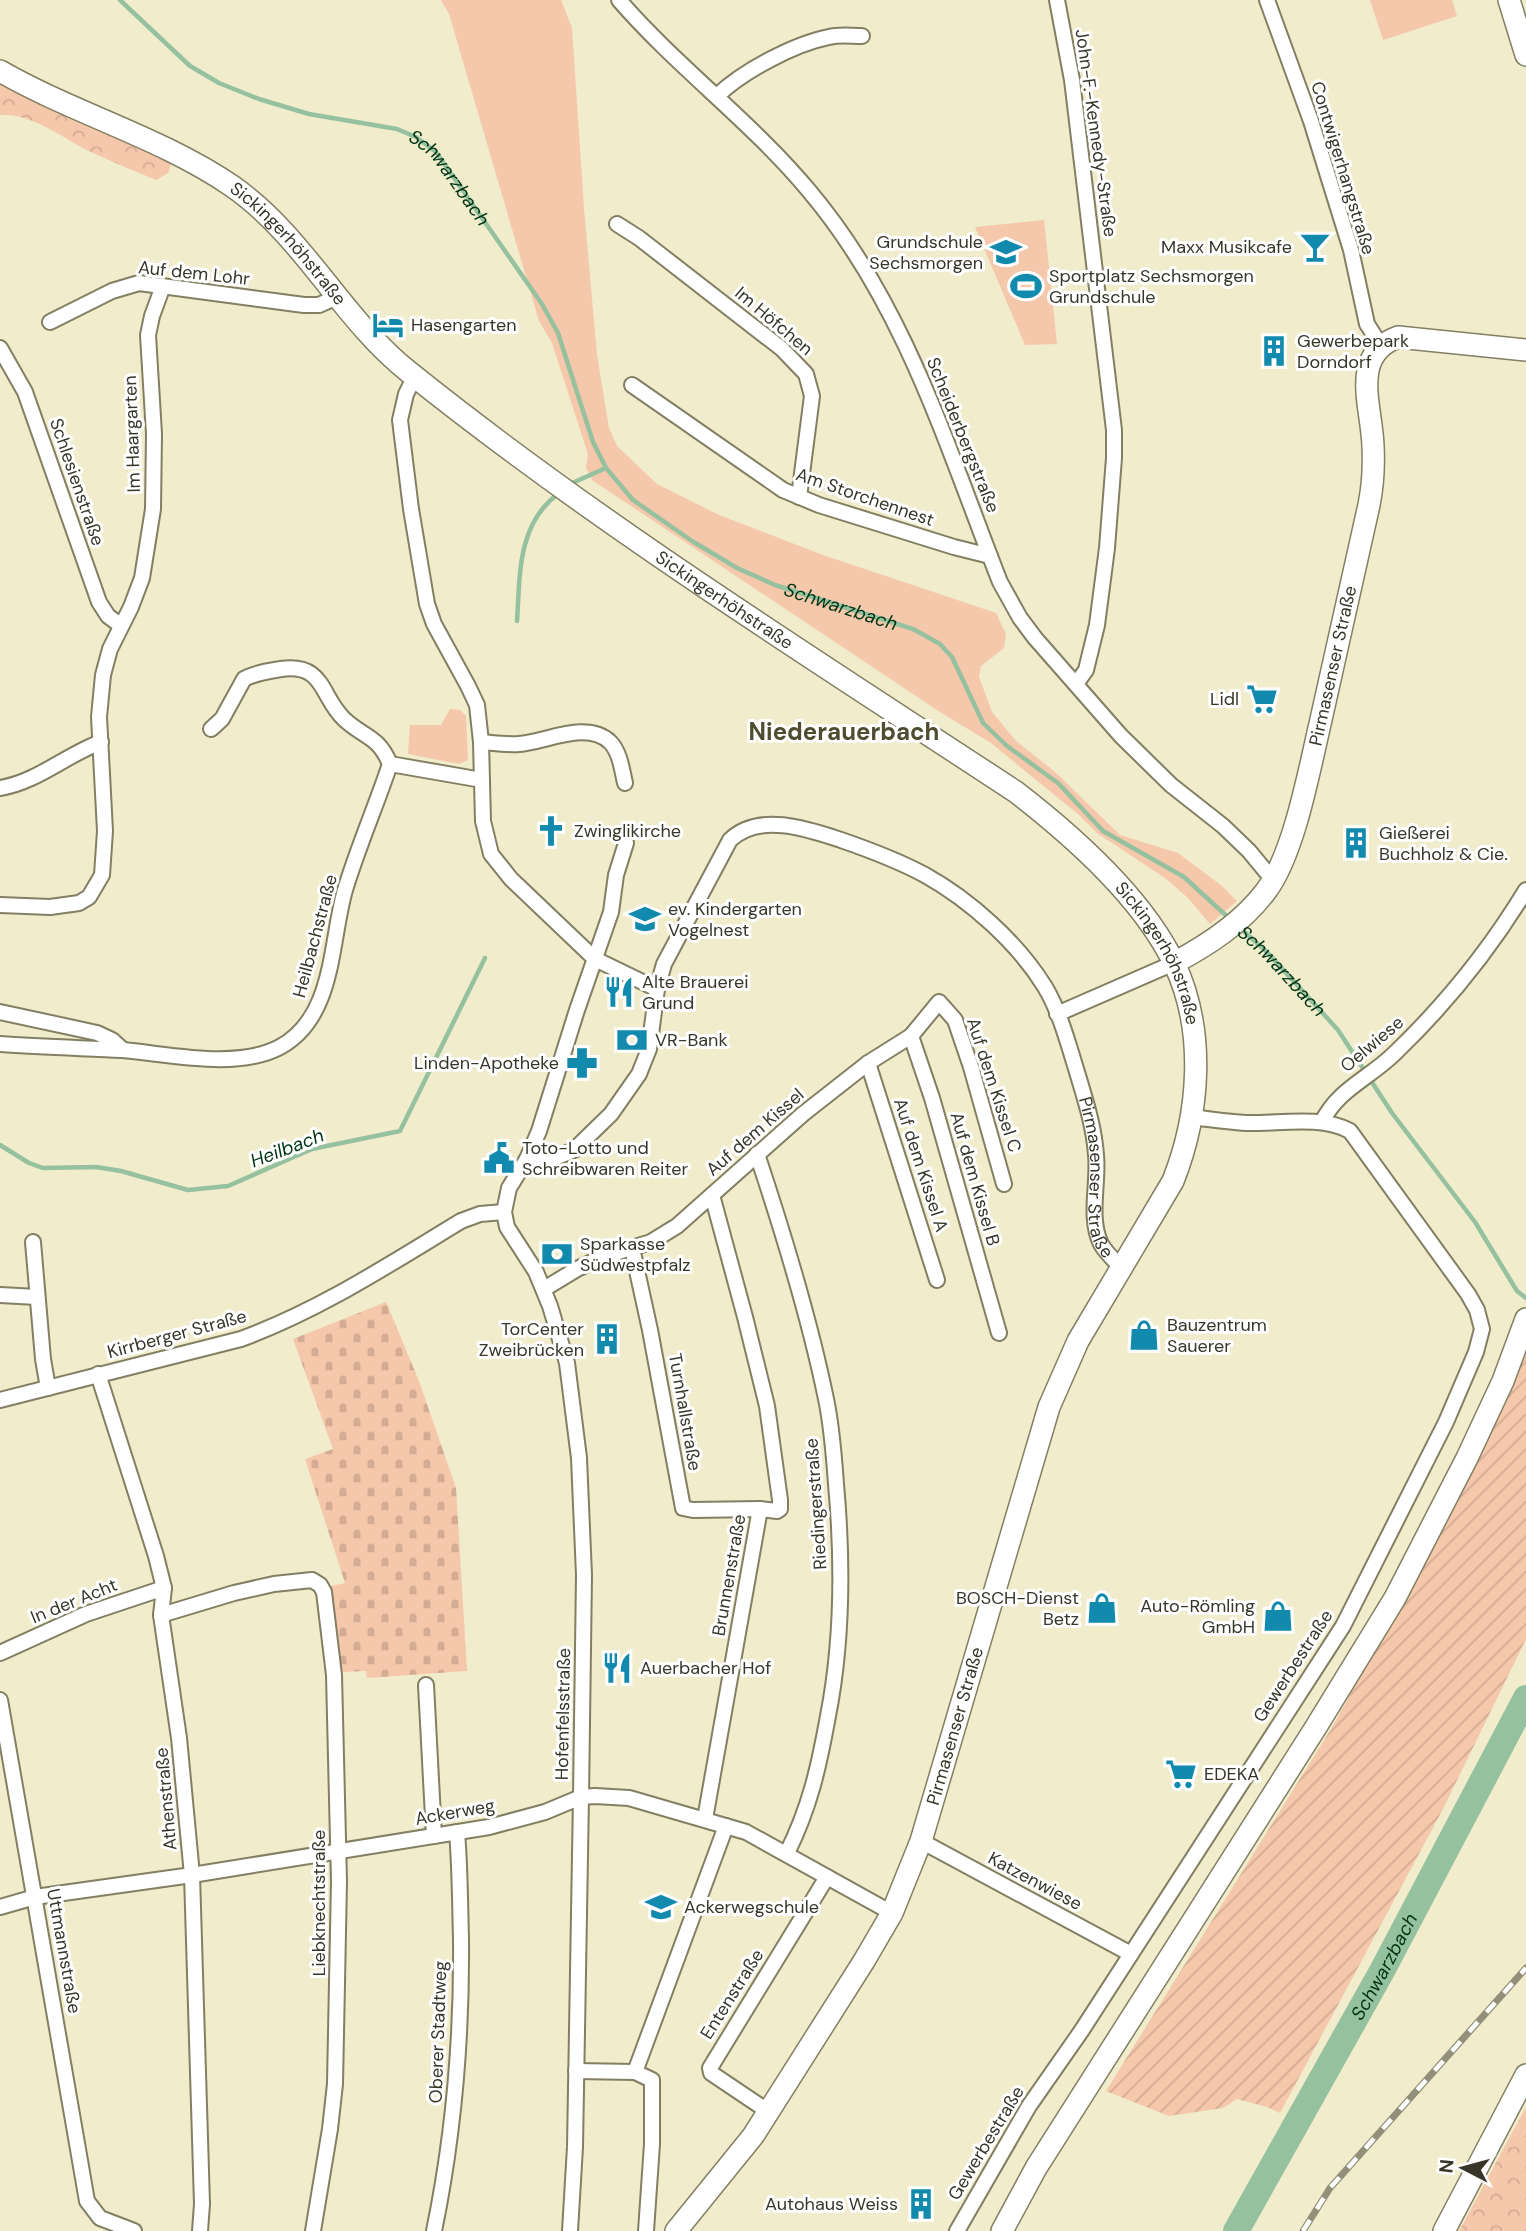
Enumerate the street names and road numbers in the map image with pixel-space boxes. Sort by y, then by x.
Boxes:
street label: John-F.-Kennedy-Straße [1070,27,1122,239]
street label: Contwigerhangstraße [1305,78,1381,258]
street label: Sickingerhöhstraße [225,176,352,310]
street label: Auf dem Lohr [137,255,251,291]
street label: Im Höfchen [730,281,818,361]
street label: Scheiderbergstraße [921,354,1005,516]
street label: Im Haargarten [118,375,146,493]
street label: Schlesienstraße [44,415,110,549]
street label: Am Storchennest [793,462,937,532]
street label: Sickingerhöhstraße [651,545,798,655]
street label: Pirmasenser Straße [1303,583,1362,748]
street label: Heilbachstraße [287,872,343,1000]
street label: Sickingerhöhstraße [1110,876,1205,1027]
street label: Oelwiese [1335,1010,1409,1078]
street label: Auf dem Kissel C [961,1015,1027,1155]
street label: Auf dem Kissel [701,1083,809,1181]
street label: Pirmasenser Straße [1073,1094,1119,1263]
street label: Auf dem Kissel A [888,1095,954,1235]
street label: Auf dem Kissel B [944,1109,1006,1249]
street label: Kirrberger Straße [105,1304,249,1364]
street label: Turnhallstraße [663,1351,707,1473]
street label: Riedingerstraße [799,1437,833,1571]
street label: Brunnenstraße [706,1512,752,1638]
street label: In der Acht [27,1573,121,1629]
street label: Gewerbestraße [1248,1605,1338,1727]
street label: Pirmasenser Straße [921,1644,989,1808]
street label: Hofenfelsstraße [550,1648,576,1780]
street label: Athenstraße [150,1747,182,1851]
street label: Ackerweg [413,1793,497,1831]
street label: Liebknechtstraße [307,1830,331,1976]
street label: Katzenwiese [984,1846,1086,1916]
street label: Uttmannstraße [41,1887,87,2015]
street label: Entenstraße [695,1944,769,2044]
street label: Oberer Stadtweg [424,1960,452,2104]
street label: Gewerbestraße [942,2081,1030,2205]

